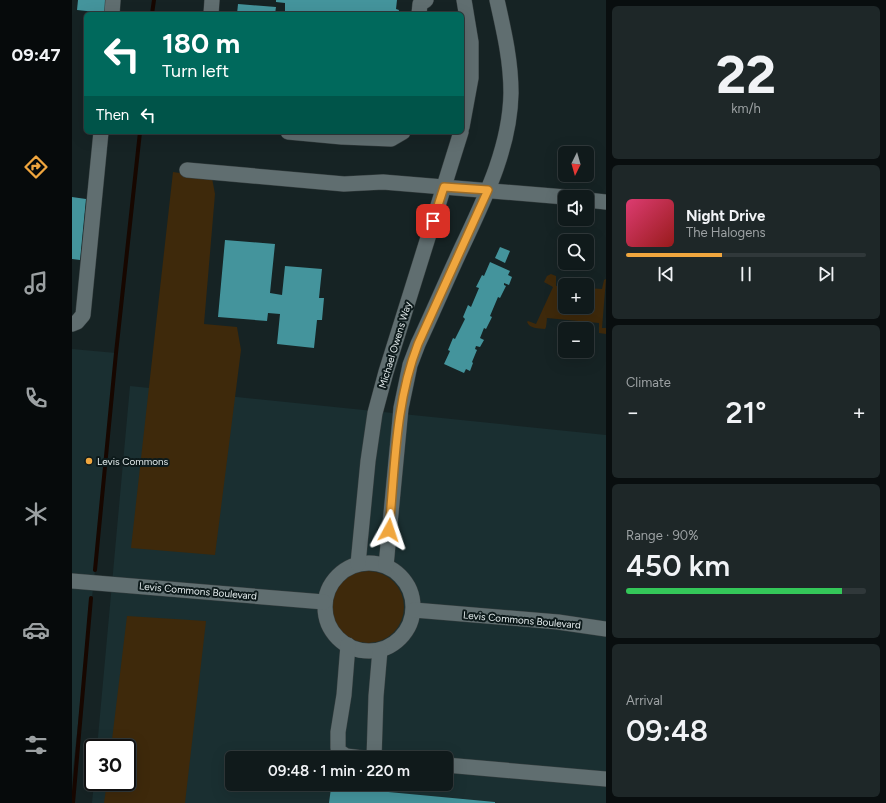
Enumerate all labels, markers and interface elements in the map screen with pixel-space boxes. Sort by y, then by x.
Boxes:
text: 180 m [162,26,240,60]
icon: left [96,28,148,80]
text: 09:47 [12,44,60,66]
text: 22 [716,44,776,106]
text: Turn left [162,60,229,82]
text: km/h [731,101,761,116]
icon: left [137,104,159,126]
text: Then [96,106,129,124]
north arrow [558,146,594,182]
map controls [558,146,594,358]
icon: directions [22,153,50,181]
button: sound [558,190,594,226]
pin [416,204,450,238]
text: Night Drive [686,207,765,225]
icon: arrive [422,210,444,232]
text: The Halogens [686,225,766,240]
button: search [558,234,594,270]
icon: previous [655,263,677,285]
icon: pause [735,263,757,285]
icon: next [815,263,837,285]
icon: music [22,269,50,297]
button: + [558,278,594,314]
street label: Michael Owens Way [376,299,415,390]
button: − [558,322,594,358]
text: Climate [626,375,671,390]
icon: phone [22,384,50,412]
text: 21° [726,394,766,431]
text: − [626,399,640,426]
text: + [852,399,866,426]
place label: Levis Commons [97,455,169,468]
marker: Levis Commons [84,456,94,466]
icon: climate [22,500,50,528]
position arrow [368,509,410,551]
text: Range · 90% [626,528,698,543]
text: 450 km [626,547,730,584]
street label: Levis Commons Boulevard [139,579,258,603]
street label: Levis Commons Boulevard [463,608,582,632]
icon: car [22,616,50,644]
text: Arrival [626,693,663,708]
text: 09:48 [626,712,708,749]
icon: filters [22,731,50,759]
speed limit sign: 30 [84,739,136,791]
text: 09:48 · 1 min · 220 m [268,762,410,780]

